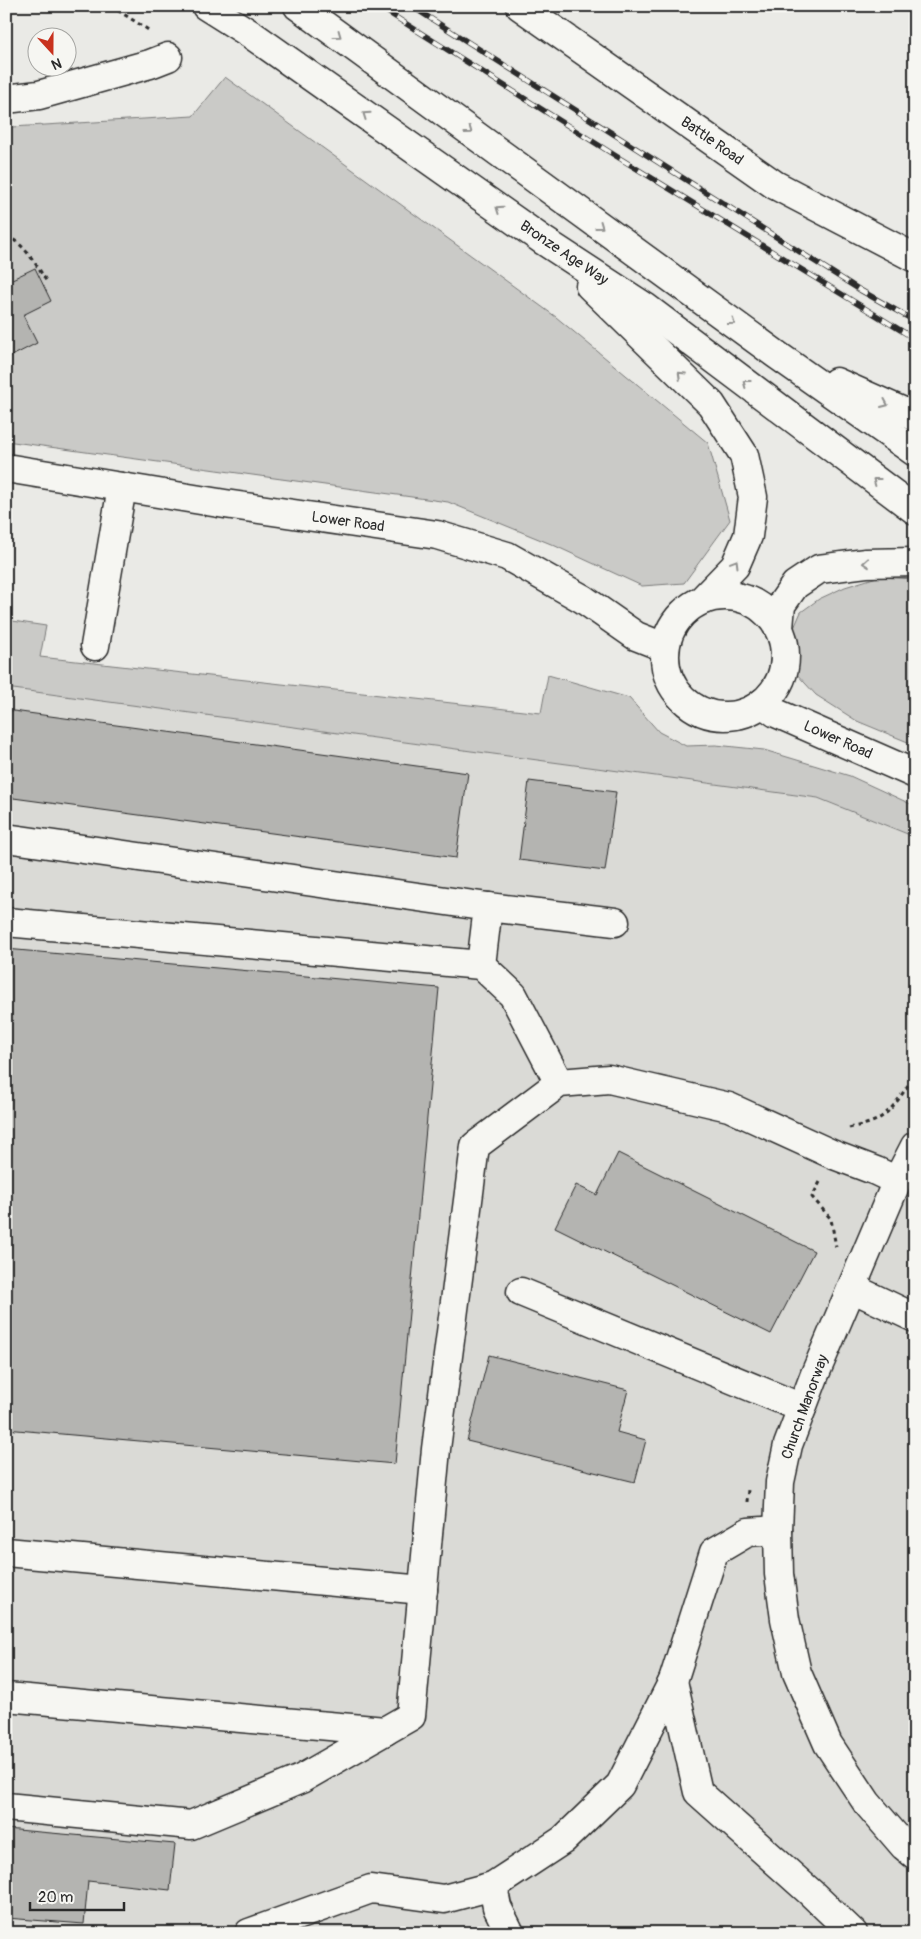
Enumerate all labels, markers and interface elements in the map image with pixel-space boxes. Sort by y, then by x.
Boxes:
north arrow [28,28,78,78]
one-way arrow [332,29,341,38]
text: N [49,54,64,73]
one-way arrow [362,112,372,121]
street label: Battle Road [677,112,747,170]
one-way arrow [463,125,473,134]
one-way arrow [495,206,505,215]
street label: Bronze Age Way [516,216,612,290]
one-way arrow [594,221,603,229]
one-way arrow [726,316,735,325]
one-way arrow [678,371,687,380]
one-way arrow [742,380,752,389]
one-way arrow [880,397,889,408]
one-way arrow [873,478,882,486]
street label: Lower Road [310,507,386,537]
one-way arrow [862,558,870,569]
one-way arrow [729,559,739,568]
street label: Lower Road [801,716,875,764]
street label: Church Manorway [777,1351,833,1462]
scale bar [30,1879,124,1911]
text: 20 m [38,1888,73,1907]

